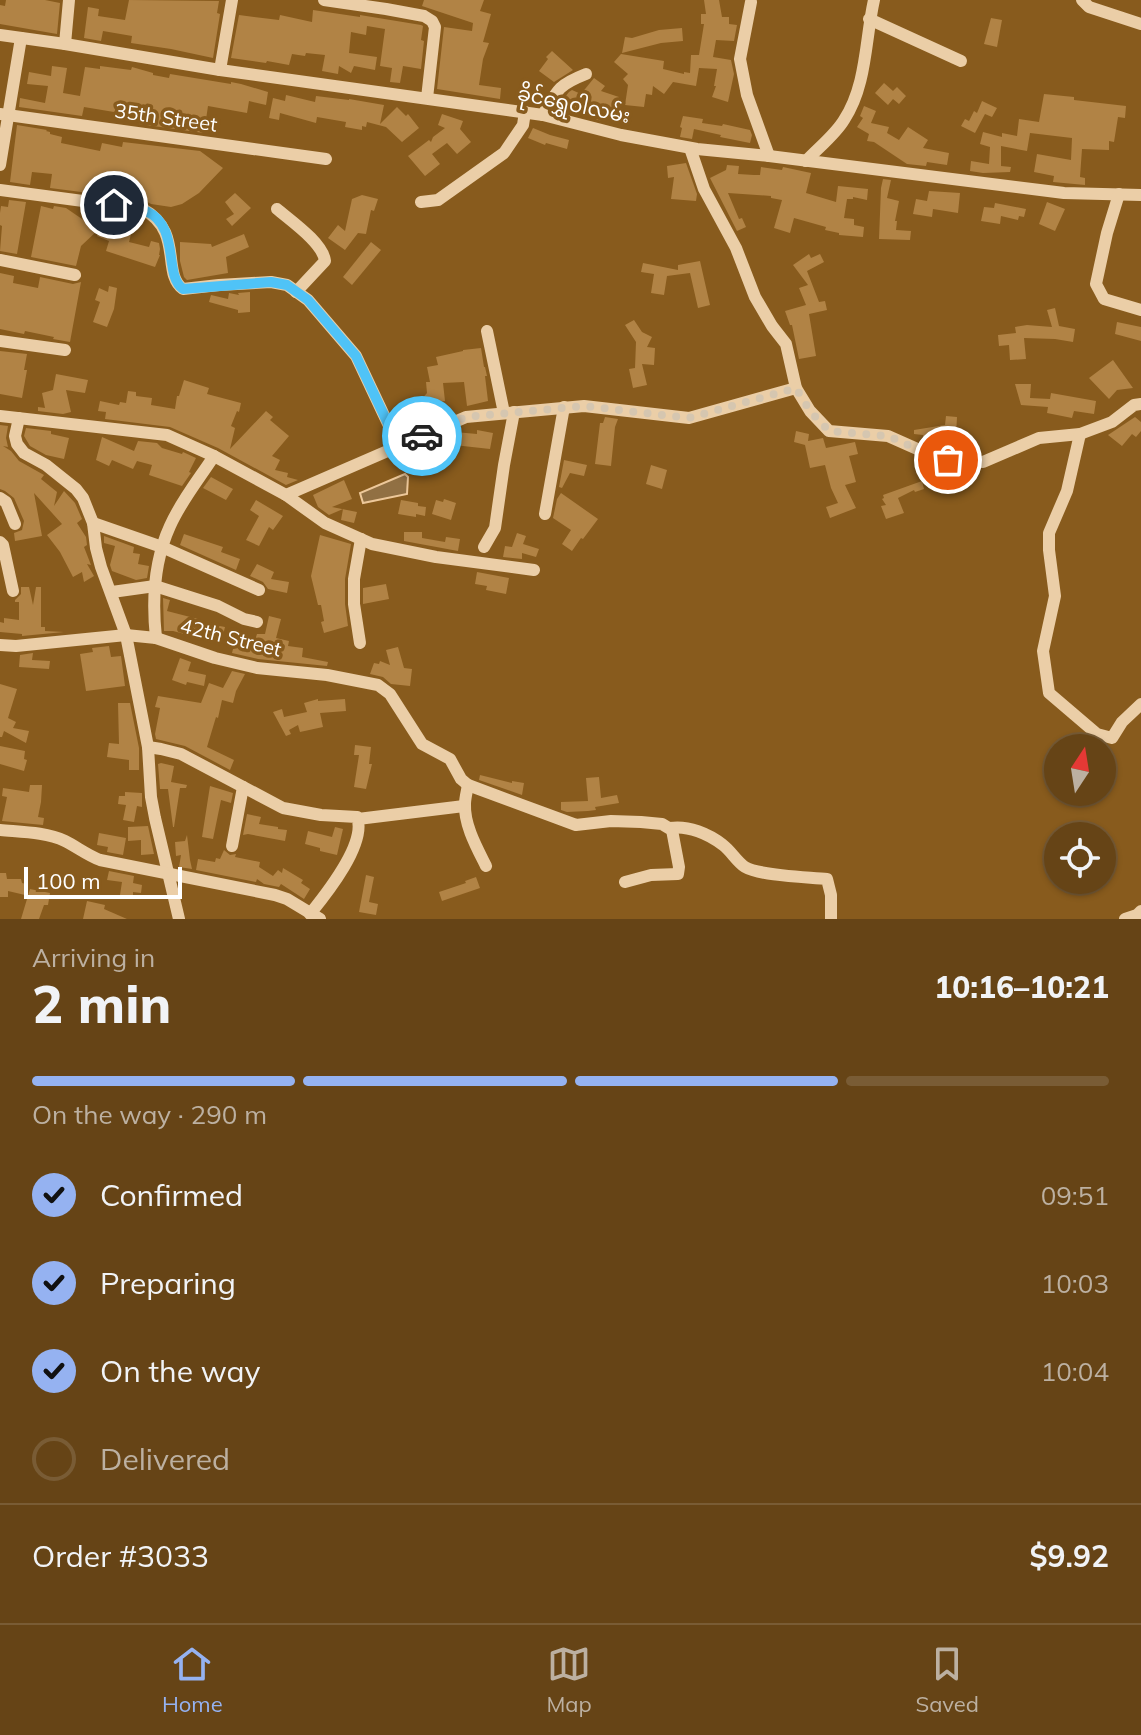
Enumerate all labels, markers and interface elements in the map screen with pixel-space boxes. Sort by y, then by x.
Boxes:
street label: ခိုင်ရွှေဝါလမ်း [514,79,633,133]
street label: 35th Street [113,97,219,137]
pin [80,171,148,239]
icon: home [92,183,136,227]
courier [382,396,462,476]
icon: car [400,414,444,458]
pin [914,426,982,494]
icon: bag [926,438,970,482]
street label: 42th Street [178,612,284,662]
north arrow [1044,734,1116,806]
map controls [1044,734,1116,894]
button: locate [1044,822,1116,894]
scale bar [24,863,182,899]
text: 100 m [36,867,101,895]
text: Arriving in [32,941,155,974]
text: 10:16–10:21 [934,968,1109,1006]
text: 2 min [32,971,171,1036]
text: On the way · 290 m [32,1098,267,1131]
icon: check [32,1173,76,1217]
text: Confirmed [100,1176,243,1214]
text: 09:51 [1041,1179,1109,1212]
icon: check [32,1261,76,1305]
text: Preparing [100,1264,236,1302]
text: 10:03 [1041,1267,1109,1300]
icon: check [32,1349,76,1393]
text: On the way [100,1352,260,1390]
text: 10:04 [1041,1355,1109,1388]
text: Delivered [100,1440,230,1478]
text: Order #3033 [32,1537,209,1575]
text: $9.92 [1030,1537,1109,1575]
tab: Home [162,1642,223,1718]
tab: Map [546,1642,592,1718]
tab: Saved [916,1642,979,1718]

